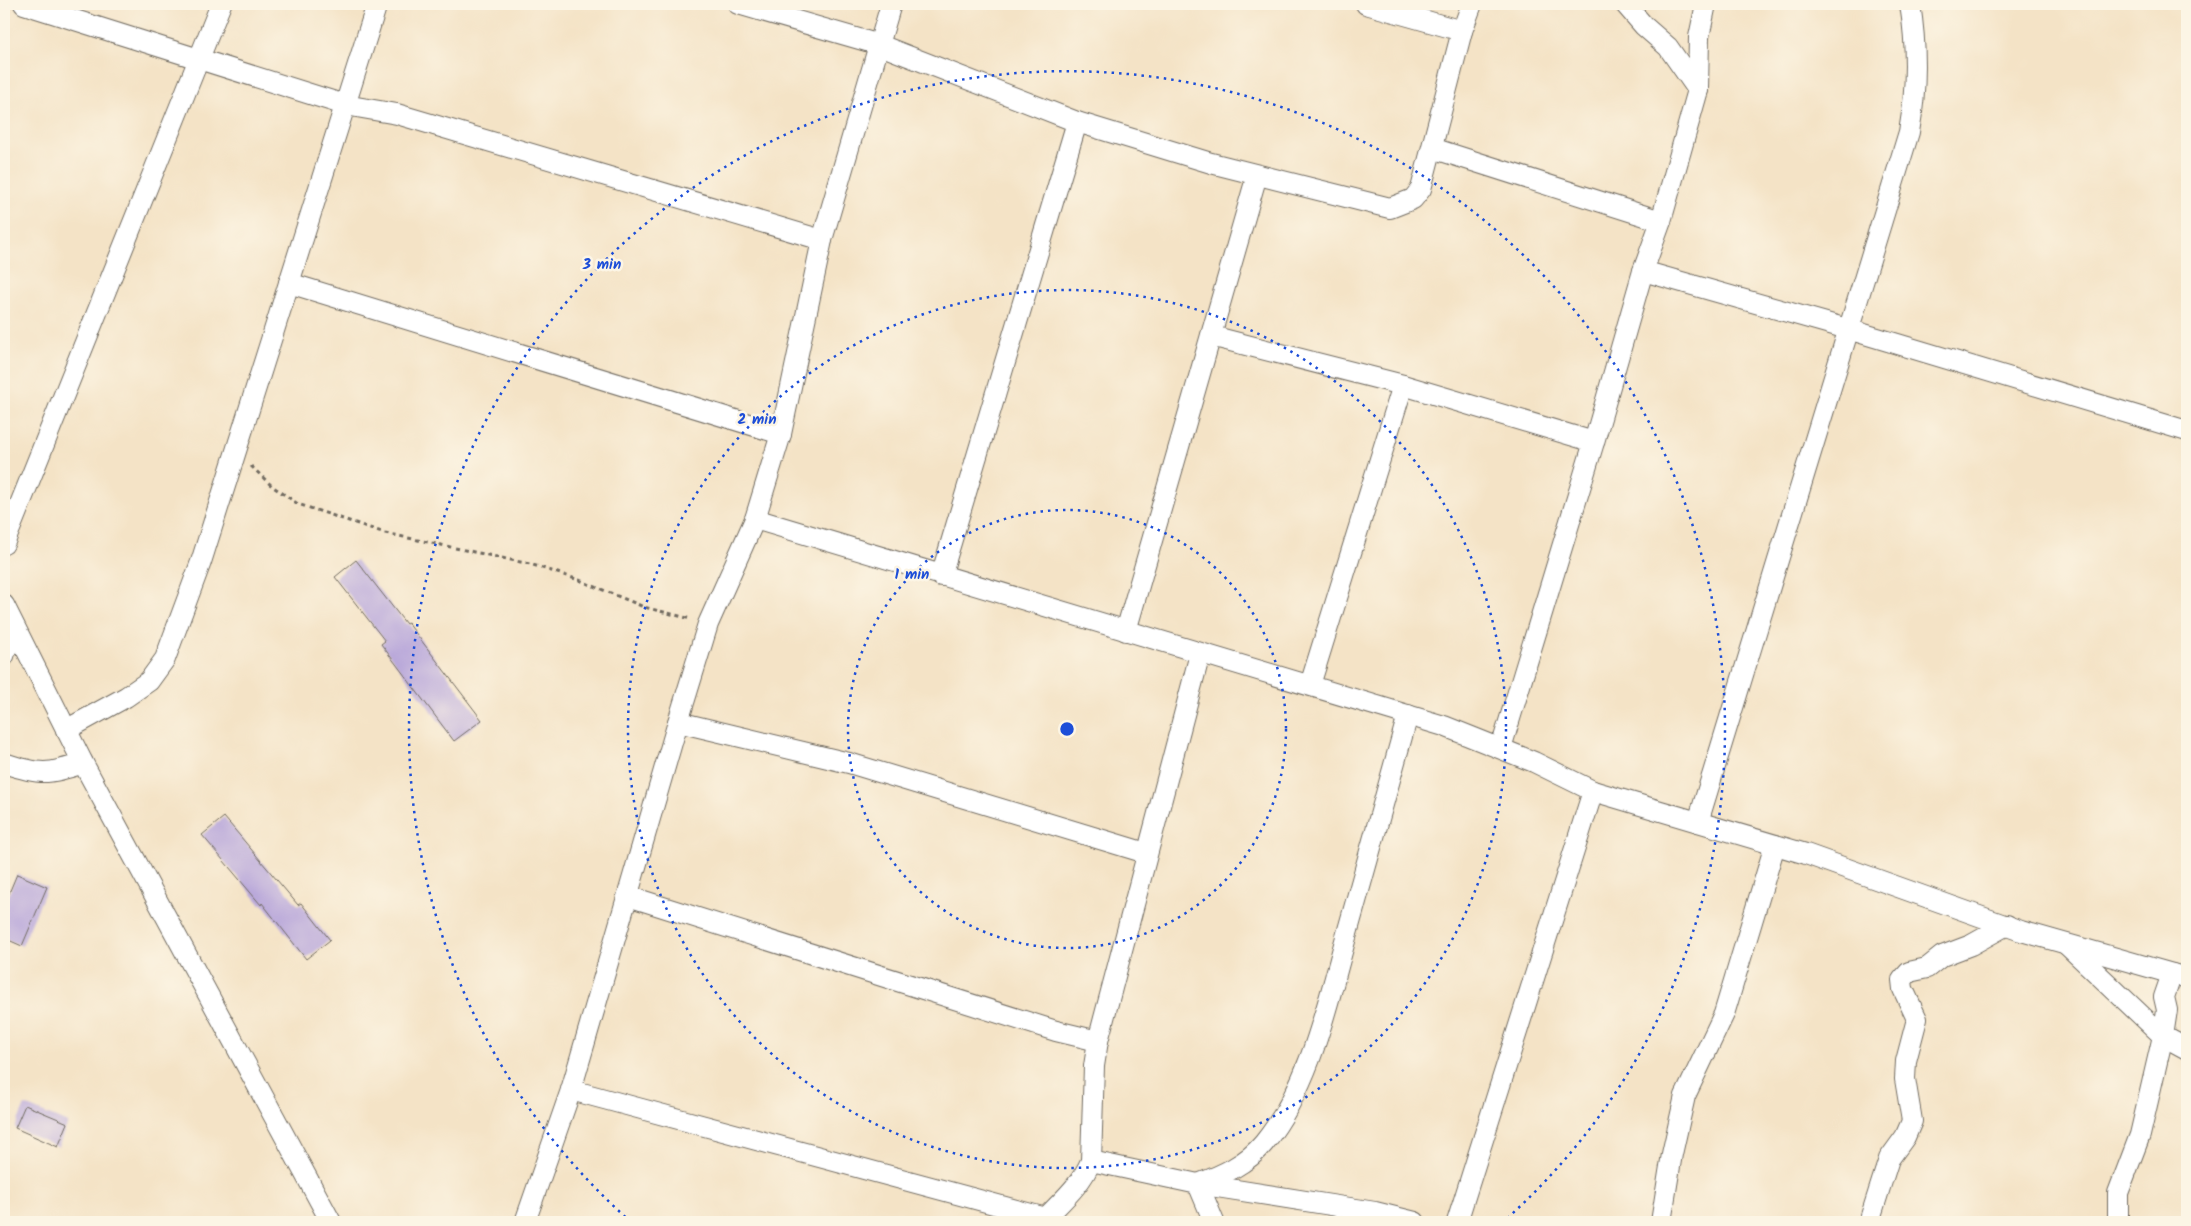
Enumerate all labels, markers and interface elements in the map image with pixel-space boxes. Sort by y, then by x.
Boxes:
text: 3 min [582,253,621,277]
text: 2 min [737,408,777,432]
text: 1 min [895,563,929,587]
centre of rings [1058,720,1076,738]

